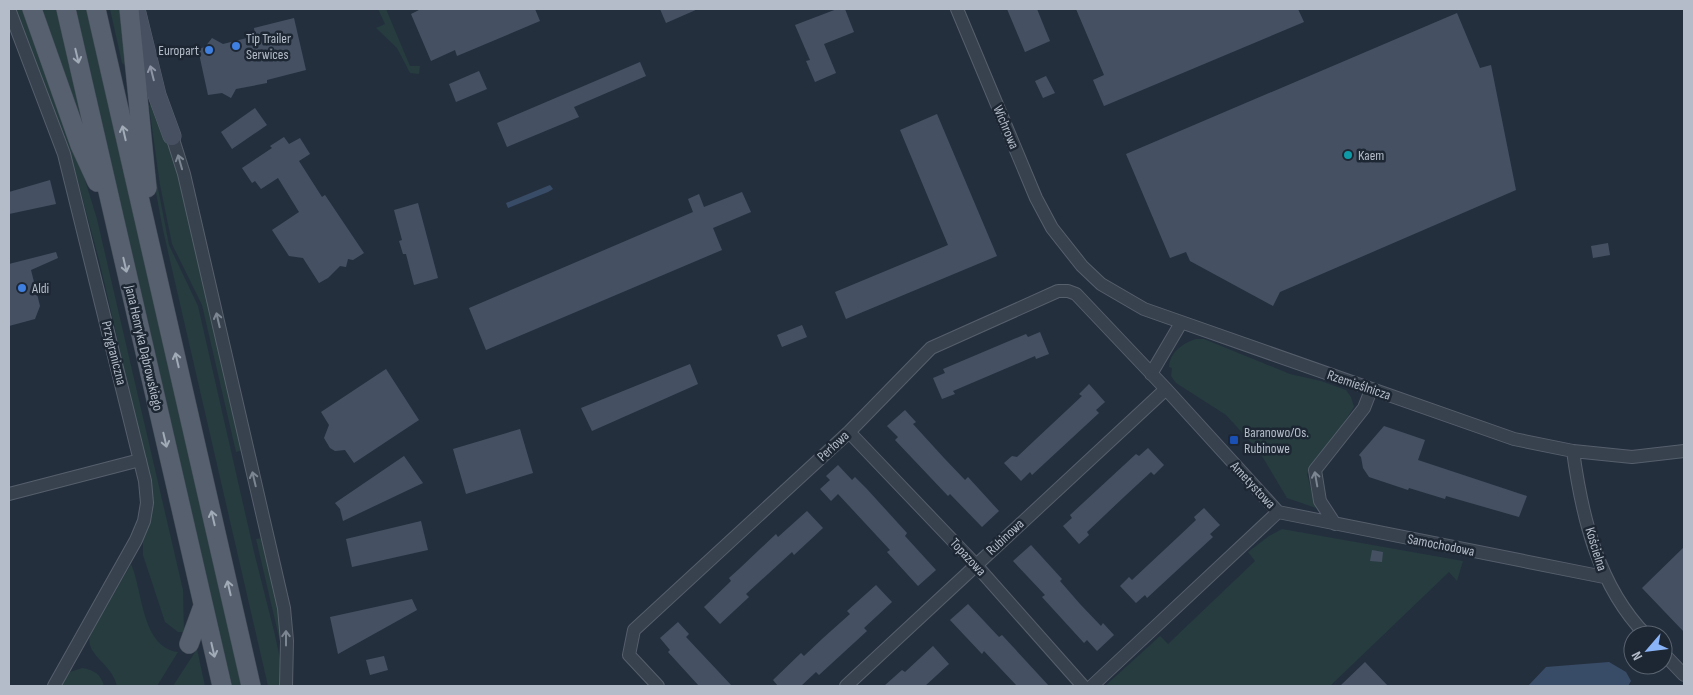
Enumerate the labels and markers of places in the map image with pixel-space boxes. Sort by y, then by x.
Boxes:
place label: Tip Trailer Serwices [246,30,291,63]
marker: Tip Trailer Serwices [230,40,242,52]
place label: Europart [158,42,199,59]
marker: Europart [203,44,215,56]
place label: Kaem [1358,147,1384,164]
marker: Kaem [1342,149,1354,161]
place label: Aldi [31,280,49,297]
marker: Aldi [16,282,28,294]
place label: Baranowo/Os. Rubinowe [1244,424,1309,457]
marker: Baranowo/Os. Rubinowe [1228,434,1240,446]

